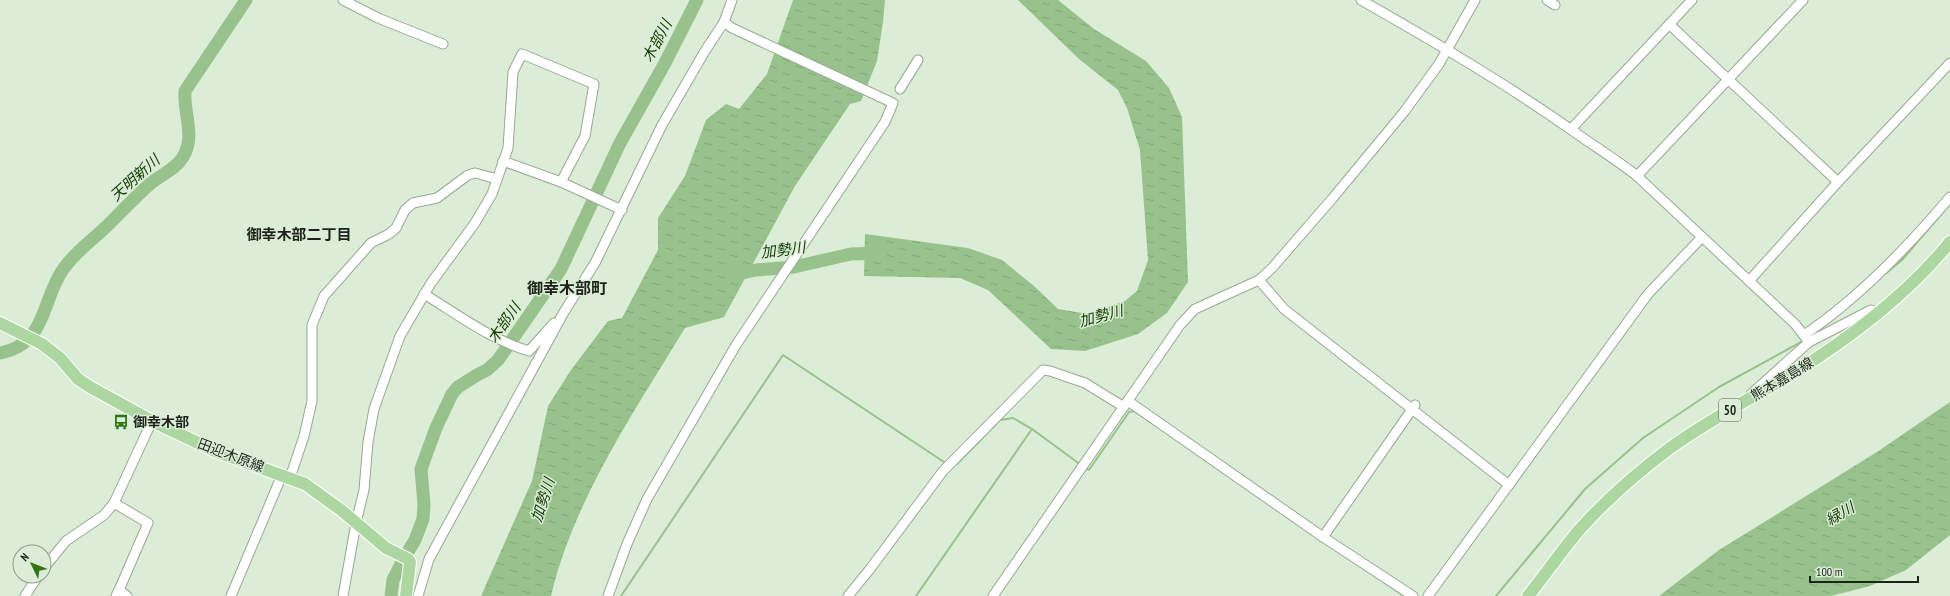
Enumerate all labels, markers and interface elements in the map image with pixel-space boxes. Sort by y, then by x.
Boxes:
water label: 木部川 [638,15,676,65]
water label: 天明新川 [106,149,165,205]
district label: 御幸木部二丁目 [246,225,352,244]
water label: 加勢川 [759,237,808,262]
district label: 御幸木部町 [527,278,607,298]
water label: 木部川 [483,297,525,347]
water label: 加勢川 [1077,300,1127,331]
street label: 熊本嘉島線 [1747,353,1817,405]
road number: 50 [1719,399,1741,421]
bus stop icon: 御幸木部 [112,413,130,431]
place label: 御幸木部 [133,413,189,431]
street label: 田迎木原線 [195,434,267,476]
water label: 加勢川 [527,474,559,524]
water label: 緑川 [1822,497,1859,529]
north arrow [12,544,52,584]
text: N [18,550,32,564]
scale bar [1810,558,1918,584]
text: 100 m [1816,564,1843,579]

